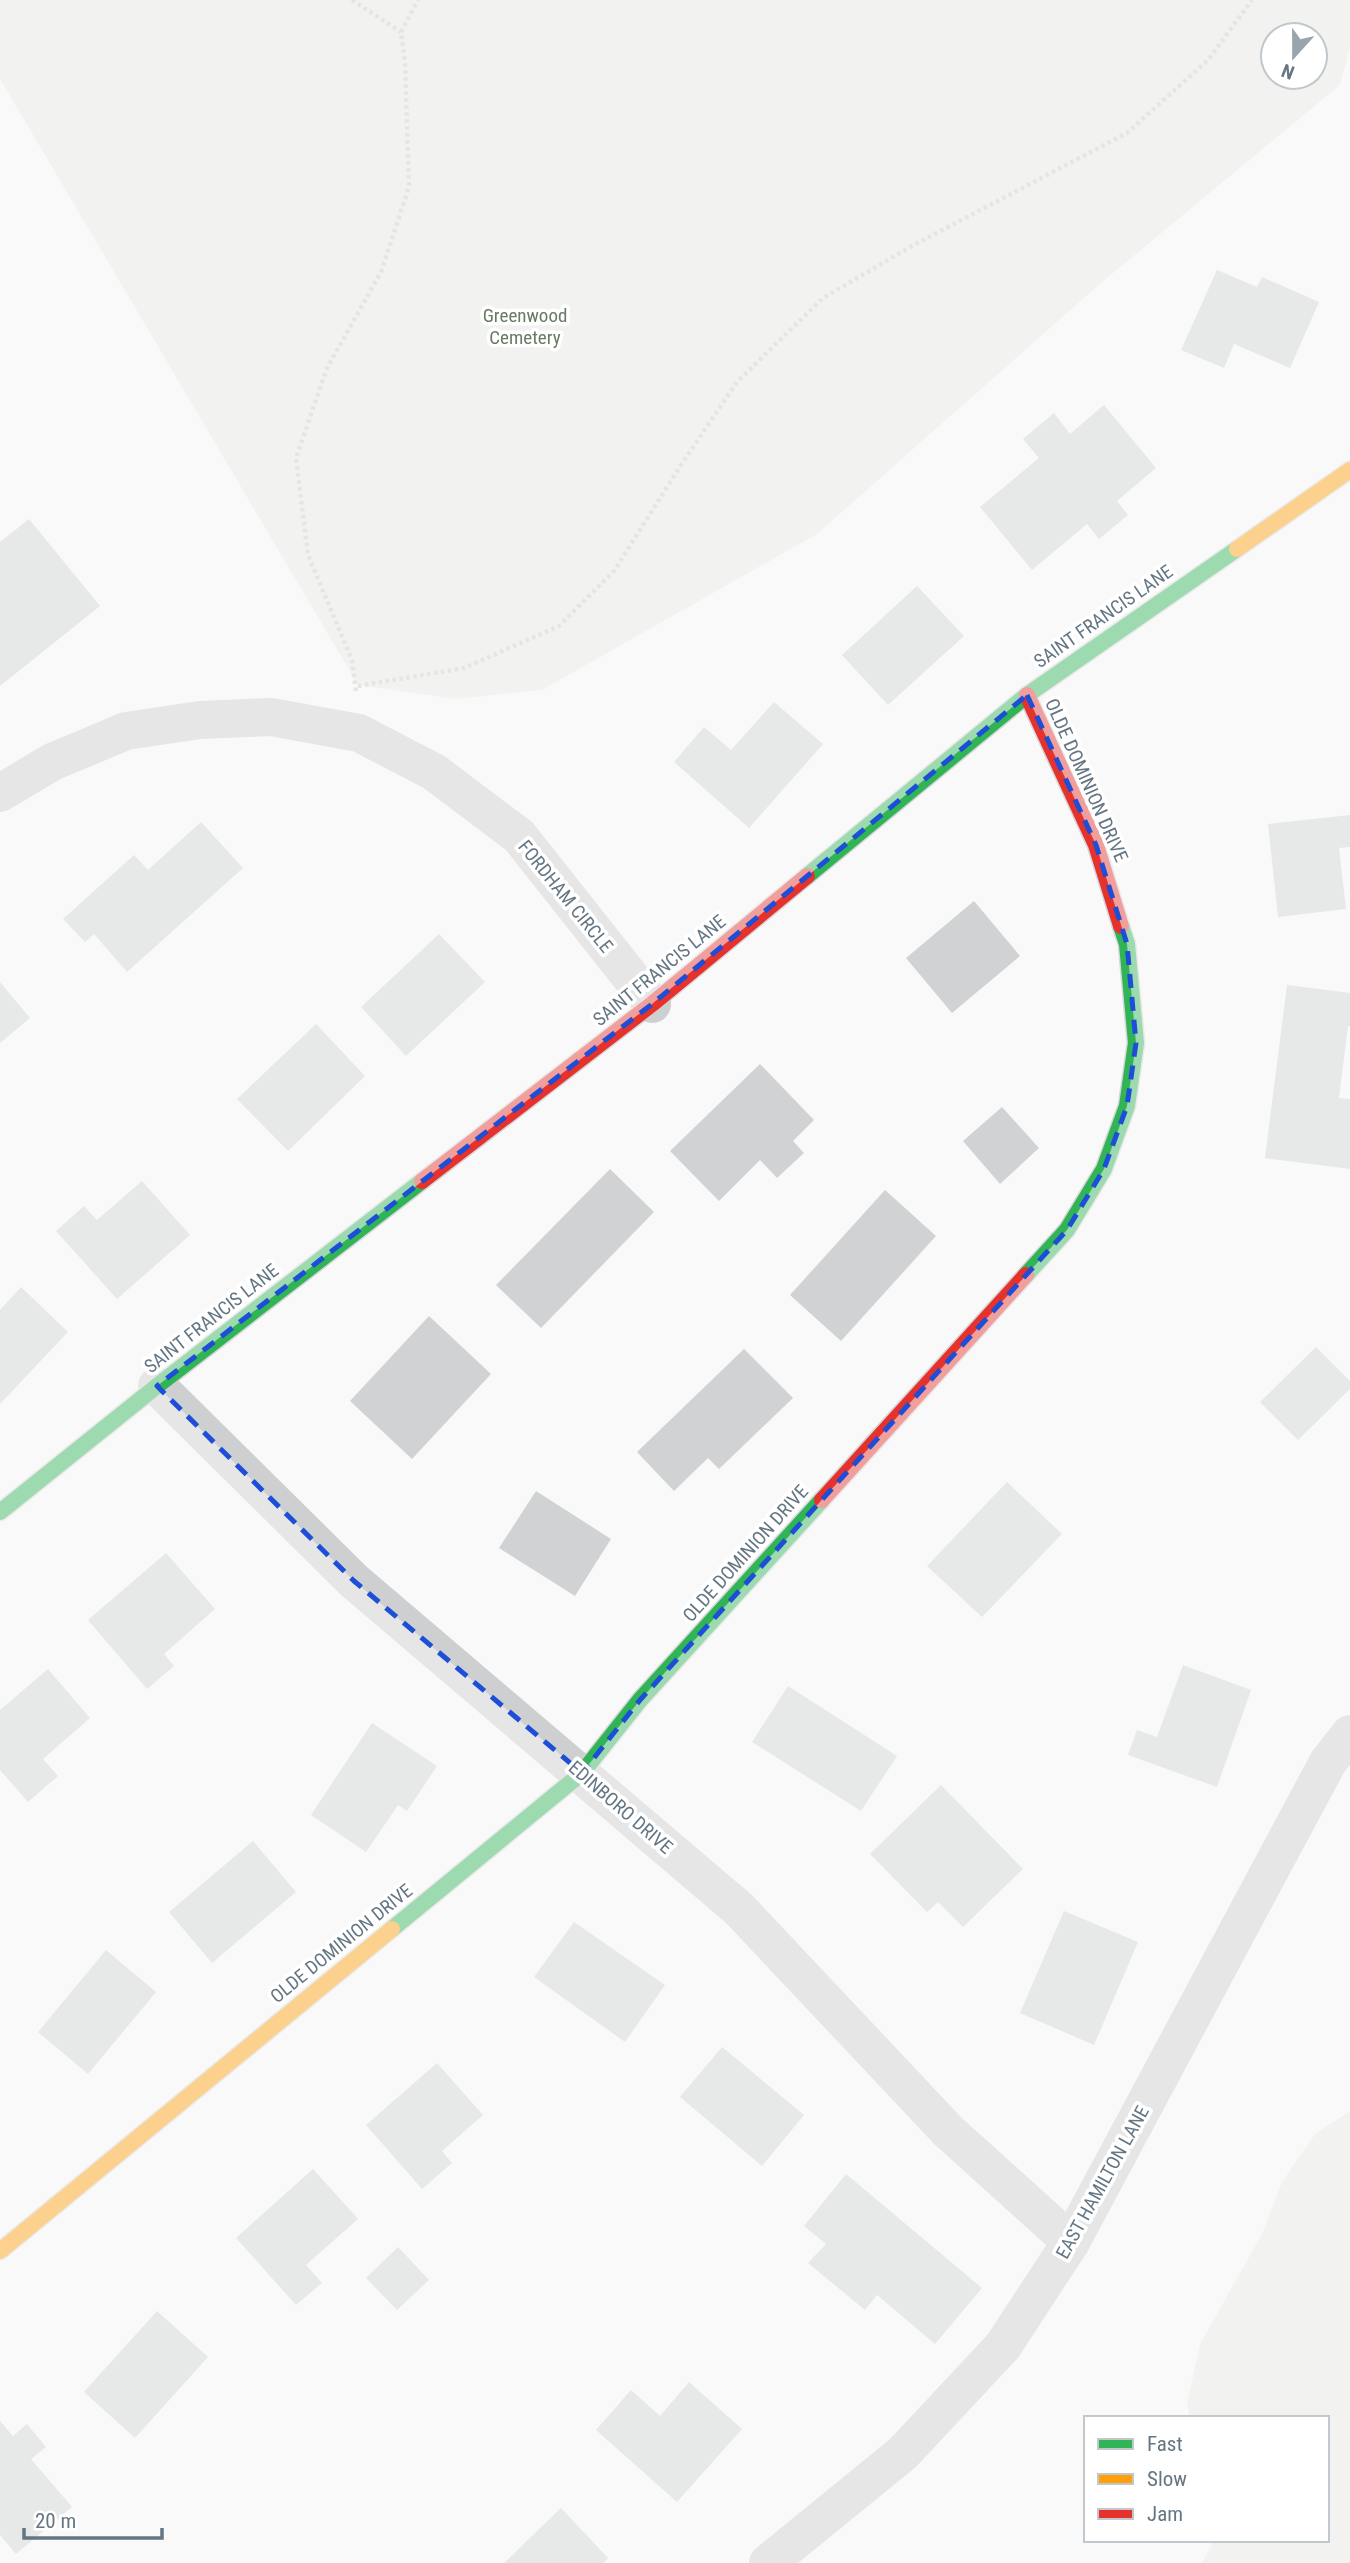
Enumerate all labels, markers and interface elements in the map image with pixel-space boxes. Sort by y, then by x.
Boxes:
north arrow [1259,21,1329,91]
text: N [1279,59,1298,84]
park label: Greenwood Cemetery [483,304,567,349]
street label: SAINT FRANCIS LANE [1030,560,1177,673]
street label: OLDE DOMINION DRIVE [1040,695,1133,865]
street label: FORDHAM CIRCLE [513,835,618,957]
street label: SAINT FRANCIS LANE [588,910,730,1031]
street label: SAINT FRANCIS LANE [140,1259,283,1378]
street label: OLDE DOMINION DRIVE [678,1480,813,1627]
street label: EDINBORO DRIVE [564,1756,677,1859]
street label: OLDE DOMINION DRIVE [266,1879,417,2008]
street label: EAST HAMILTON LANE [1051,2102,1154,2263]
legend [1084,2416,1329,2542]
text: Fast [1147,2432,1183,2456]
text: Slow [1147,2467,1187,2491]
scale bar [24,2496,163,2540]
text: Jam [1147,2502,1183,2526]
text: 20 m [35,2509,76,2533]

